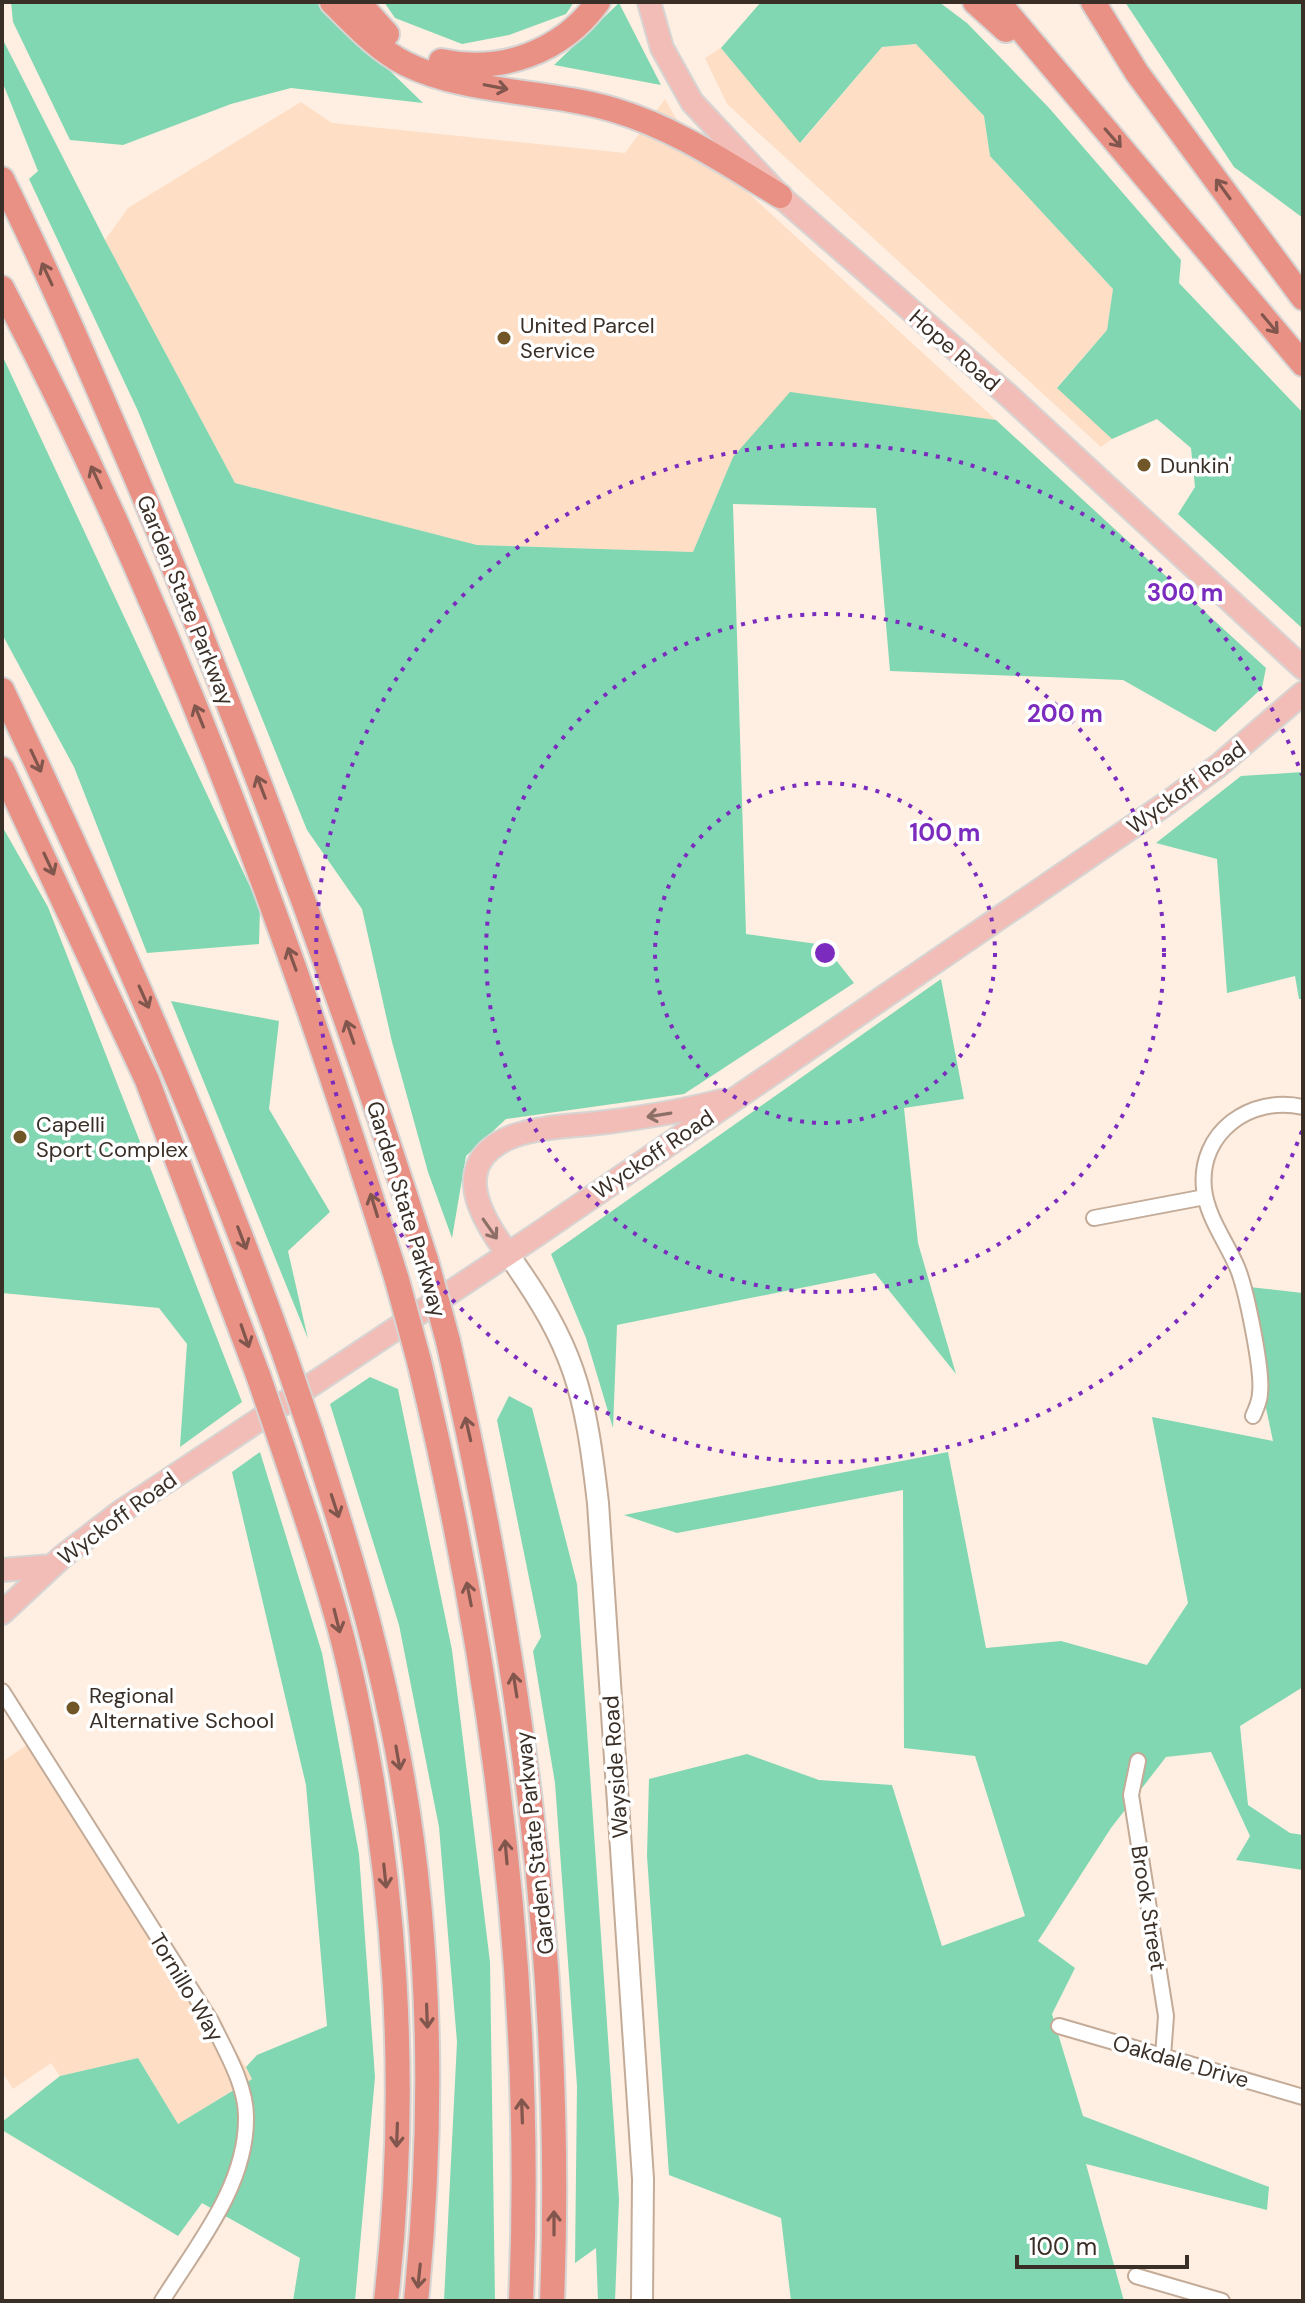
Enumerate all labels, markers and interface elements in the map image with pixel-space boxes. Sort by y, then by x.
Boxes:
one-way arrow [483,80,508,95]
one-way arrow [1103,127,1121,147]
one-way arrow [1215,179,1231,201]
one-way arrow [39,262,54,286]
street label: Hope Road [903,303,1006,398]
place label: United Parcel Service [520,311,655,365]
one-way arrow [1261,314,1279,334]
marker: United Parcel Service [495,329,513,347]
place label: Dunkin' [1160,451,1232,480]
marker: Dunkin' [1135,456,1153,474]
one-way arrow [88,466,103,490]
street label: Garden State Parkway [130,491,241,710]
text: 300 m [1147,577,1223,608]
text: 200 m [1027,698,1103,729]
one-way arrow [191,704,206,729]
street label: Wyckoff Road [1121,734,1252,840]
one-way arrow [29,748,44,772]
one-way arrow [253,776,267,800]
text: 100 m [910,817,980,848]
one-way arrow [42,851,57,875]
centre of rings [811,939,839,967]
one-way arrow [284,947,298,971]
one-way arrow [137,984,152,1009]
one-way arrow [342,1019,357,1044]
street label: Garden State Parkway [360,1098,453,1321]
street label: Wyckoff Road [587,1103,720,1206]
one-way arrow [647,1108,672,1123]
place label: Capelli Sport Complex [36,1110,188,1164]
marker: Capelli Sport Complex [11,1128,29,1146]
one-way arrow [366,1193,381,1219]
one-way arrow [482,1217,498,1239]
one-way arrow [236,1225,250,1250]
one-way arrow [239,1324,253,1348]
one-way arrow [460,1417,475,1443]
street label: Wyckoff Road [52,1465,183,1571]
one-way arrow [329,1493,344,1518]
one-way arrow [461,1582,476,1608]
one-way arrow [331,1607,346,1633]
one-way arrow [507,1673,522,1698]
place label: Regional Alternative School [89,1681,274,1735]
street label: Wayside Road [596,1695,635,1839]
marker: Regional Alternative School [64,1699,82,1717]
street label: Garden State Parkway [508,1730,561,1956]
one-way arrow [392,1745,407,1770]
one-way arrow [498,1839,513,1866]
street label: Brook Street [1124,1843,1173,1973]
one-way arrow [378,1862,393,1889]
street label: Tornillo Way [143,1927,230,2047]
one-way arrow [419,2002,434,2029]
street label: Oakdale Drive [1109,2028,1252,2095]
one-way arrow [515,2098,530,2125]
one-way arrow [390,2121,405,2148]
one-way arrow [546,2210,562,2237]
scale bar [1017,2219,1187,2269]
text: 100 m [1029,2231,1097,2262]
one-way arrow [411,2262,426,2289]

